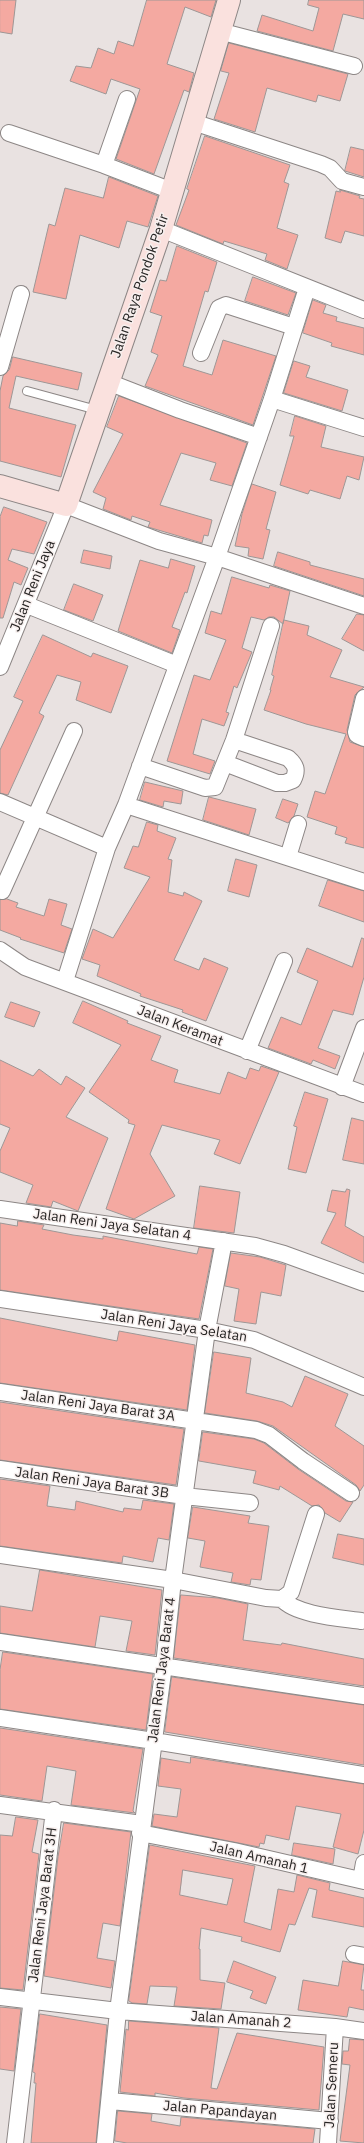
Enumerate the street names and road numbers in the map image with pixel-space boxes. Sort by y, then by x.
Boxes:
street label: Jalan Raya Pondok Petir [107,212,173,360]
street label: Jalan Reni Jaya [7,538,59,634]
street label: Jalan Keramat [135,1002,225,1050]
street label: Jalan Reni Jaya Selatan 4 [32,1206,192,1244]
street label: Jalan Reni Jaya Selatan [100,1306,248,1346]
street label: Jalan Reni Jaya Barat 3A [20,1387,176,1425]
street label: Jalan Reni Jaya Barat 3B [14,1464,170,1502]
street label: Jalan Reni Jaya Barat 4 [145,1596,179,1744]
street label: Jalan Reni Jaya Barat 3H [25,1826,61,1984]
street label: Jalan Amanah 1 [208,1838,310,1878]
street label: Jalan Amanah 2 [190,2008,292,2032]
street label: Jalan Semeru [321,2042,343,2128]
street label: Jalan Papandayan [162,2098,278,2124]

